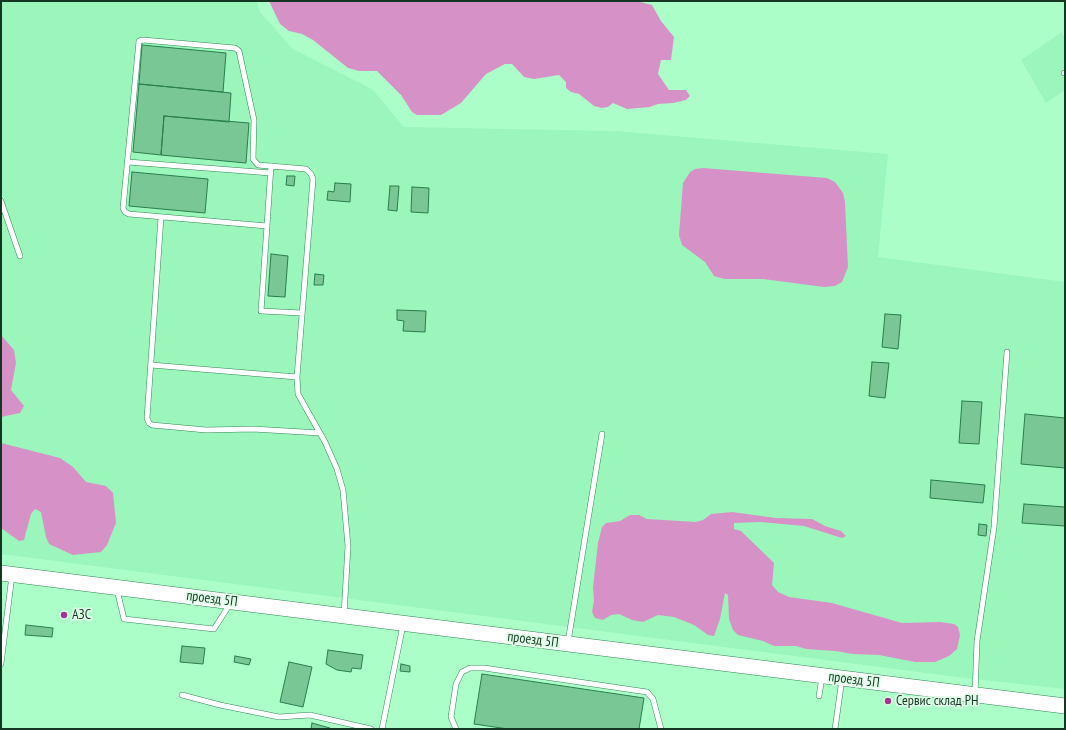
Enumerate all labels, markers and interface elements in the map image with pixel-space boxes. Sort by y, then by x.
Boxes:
street label: проезд 5П [185,588,239,610]
place label: АЗС [72,607,91,623]
marker: АЗС [59,610,69,620]
street label: проезд 5П [506,629,560,651]
street label: проезд 5П [827,669,881,691]
place label: Сервис склад РН [896,693,979,709]
marker: Сервис склад РН [883,696,893,706]

